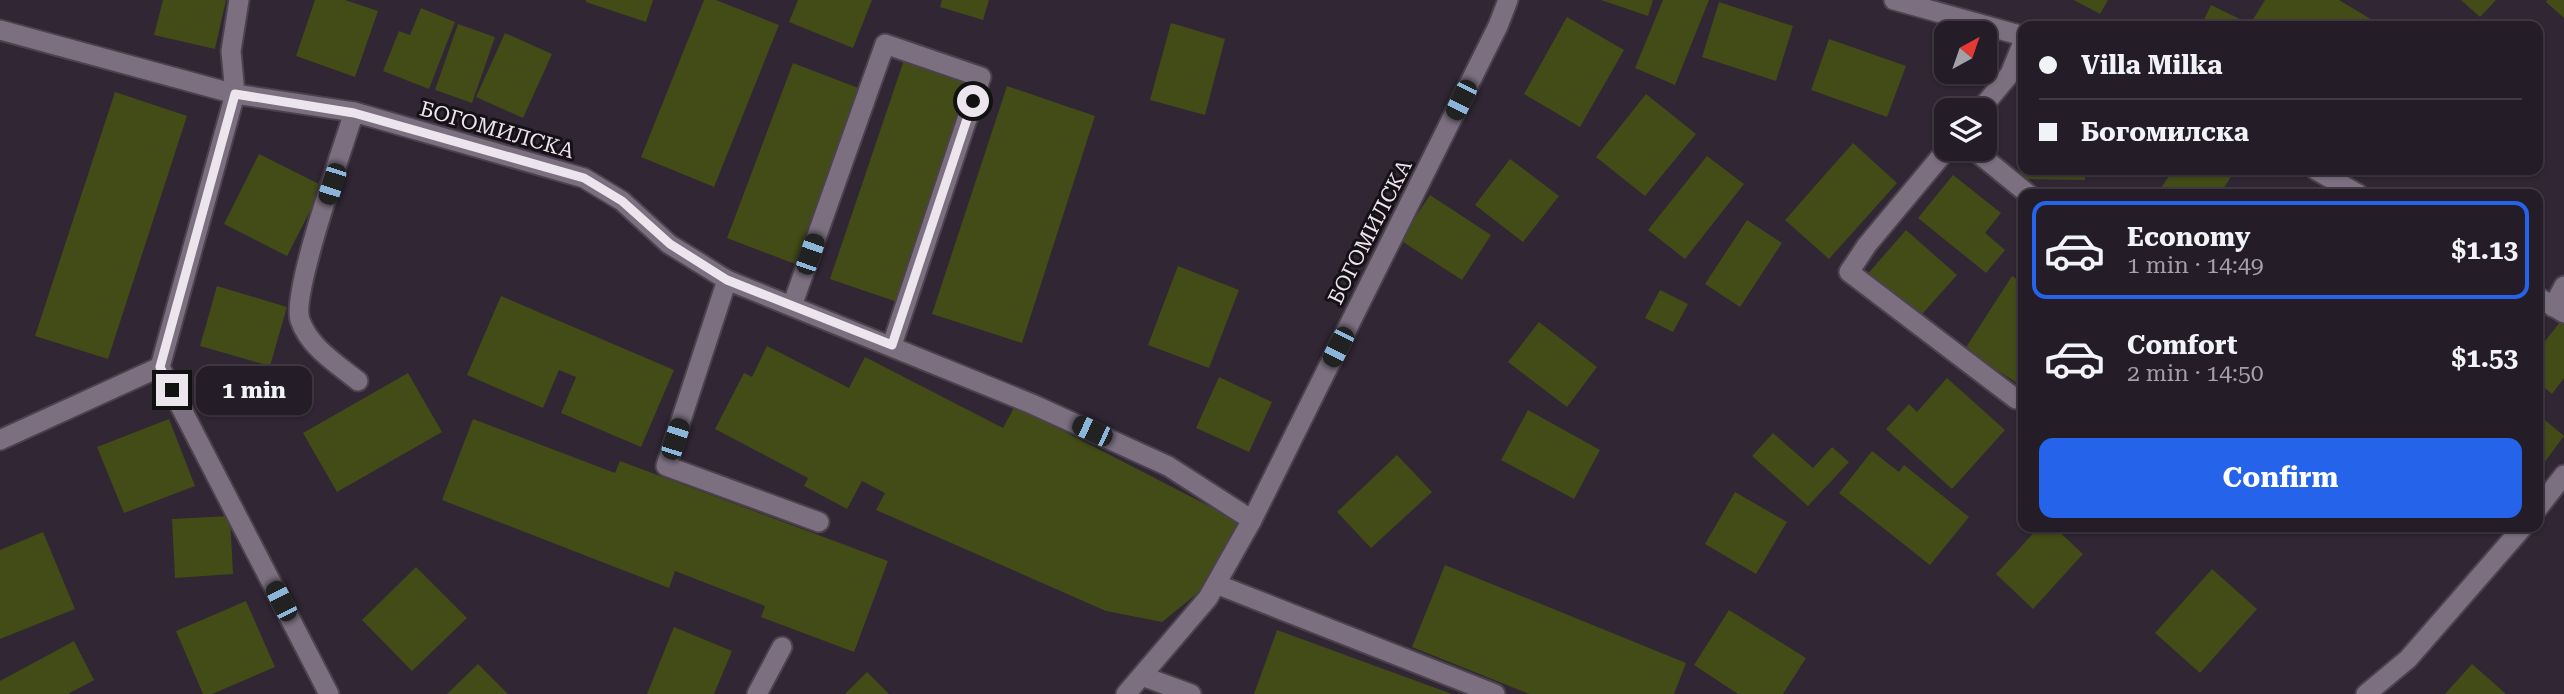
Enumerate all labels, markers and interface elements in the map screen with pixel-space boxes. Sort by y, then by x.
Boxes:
north arrow [1934,21,1997,84]
map controls [1934,21,1997,161]
text: Villa Milka [2081,50,2223,80]
car [1443,77,1480,123]
route start [957,85,989,117]
street label: БОГОМИЛСКА [417,97,577,164]
button: layers [1934,98,1997,161]
text: Богомилска [2081,117,2249,147]
street label: БОГОМИЛСКА [1323,155,1417,308]
car [316,161,349,207]
icon: car [2043,219,2106,282]
text: Economy [2127,222,2250,252]
car [794,231,827,277]
text: $1.13 [2452,235,2518,265]
text: 1 min · 14:49 [2127,252,2264,279]
car [1320,324,1357,370]
icon: car [2043,327,2106,390]
text: Comfort [2127,330,2237,360]
text: $1.53 [2452,343,2518,373]
text: 2 min · 14:50 [2127,360,2264,387]
callout: 1 min [196,366,312,414]
route end [156,374,188,406]
text: 1 min [222,377,286,404]
car [1069,413,1116,449]
car [659,416,692,462]
button: Confirm [2039,438,2522,518]
car [263,578,300,624]

